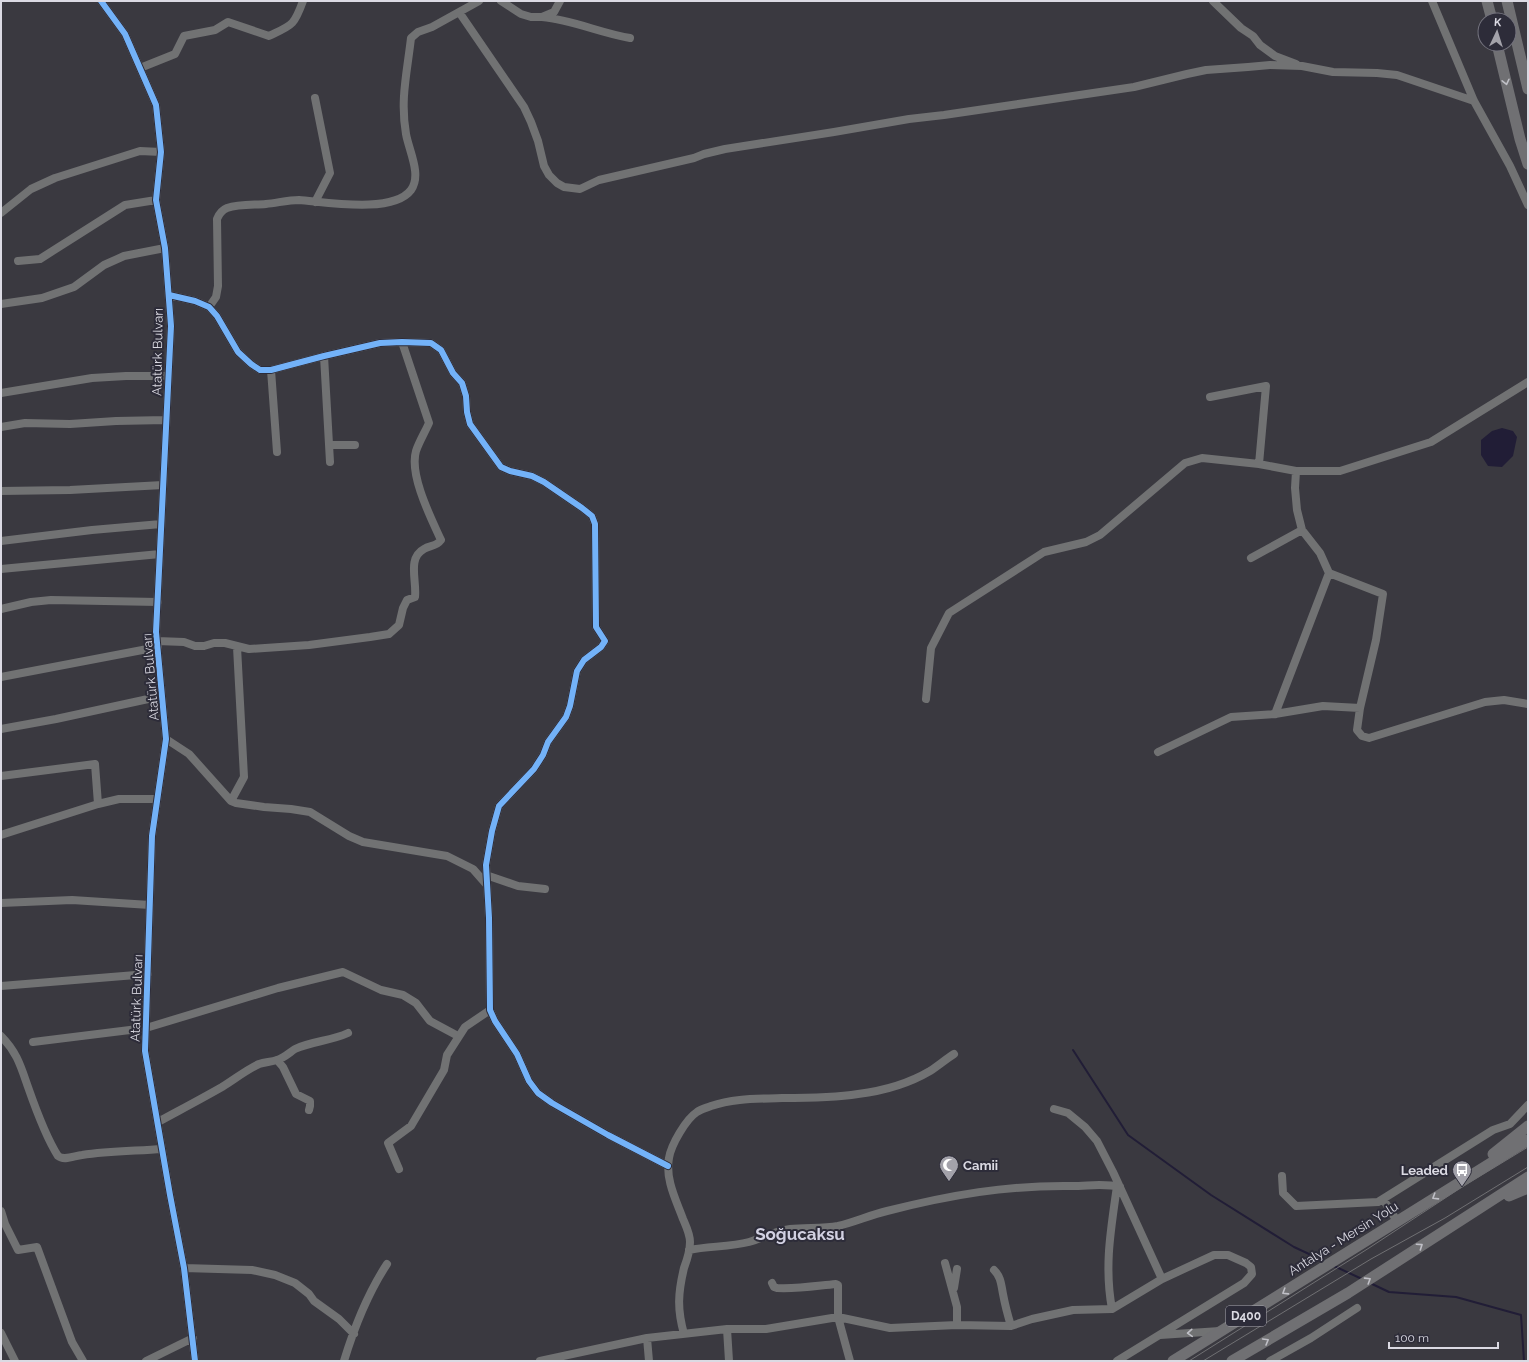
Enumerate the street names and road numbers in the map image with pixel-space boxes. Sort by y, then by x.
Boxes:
street label: Atatürk Bulvarı [149,308,166,396]
street label: Atatürk Bulvarı [139,633,162,721]
street label: Atatürk Bulvarı [127,954,146,1042]
street label: Antalya - Mersin Yolu [1286,1199,1401,1278]
road number: D400 [1226,1306,1266,1326]

